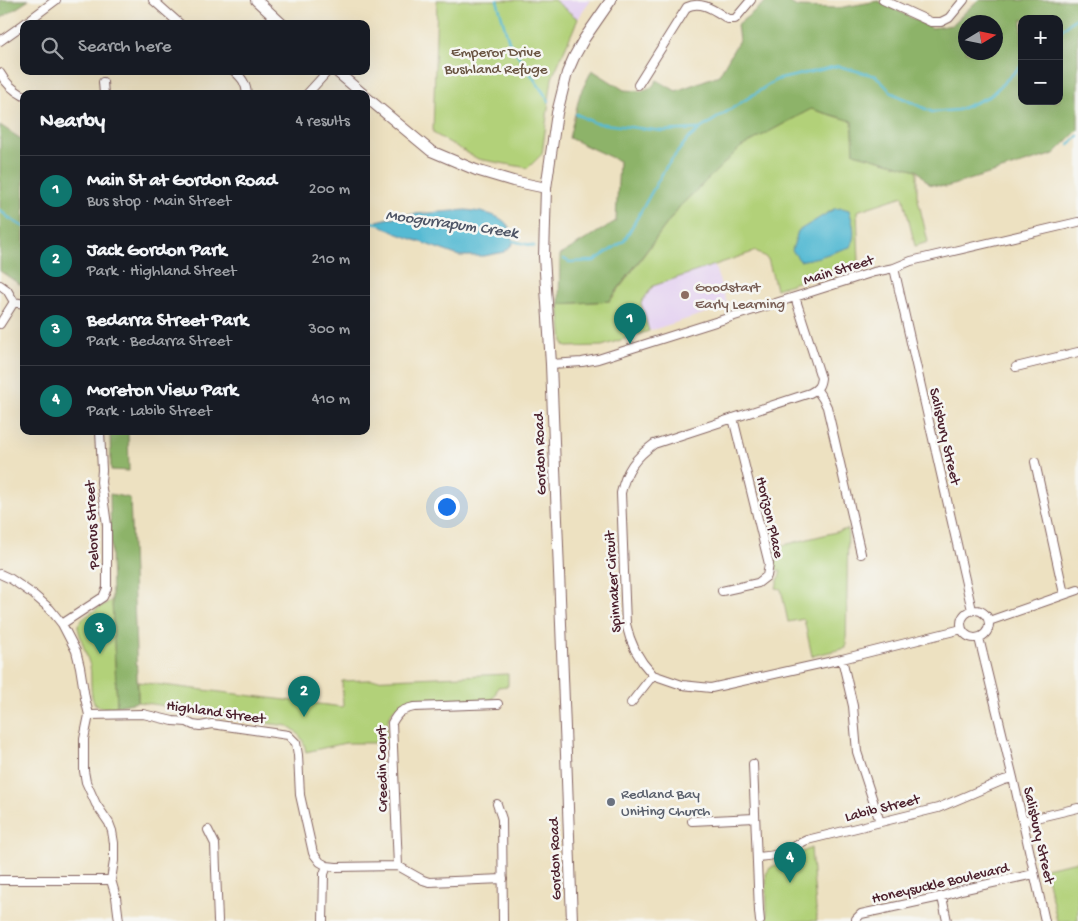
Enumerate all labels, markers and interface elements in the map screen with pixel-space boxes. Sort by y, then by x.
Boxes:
north arrow [958,15,1003,60]
map controls [1018,15,1063,105]
button: + [1018,15,1063,60]
search box [20,20,370,75]
icon: search [38,34,66,62]
text: Search here [78,36,172,59]
park label: Emperor Drive Bushland Refuge [444,44,548,79]
button: − [1018,60,1063,105]
text: Nearby [40,110,105,135]
text: 4 results [295,113,350,132]
text: Main St at Gordon Road [87,170,277,193]
text: 1 [53,181,59,200]
text: 200 m [309,181,350,200]
text: Bus stop · Main Street [87,193,231,212]
water label: Moogurrapum Creek [384,207,521,244]
text: Jack Gordon Park [87,240,226,263]
text: 2 [52,251,60,270]
text: 210 m [311,251,350,270]
street label: Main Street [801,251,878,290]
text: Park · Highland Street [87,263,236,282]
place label: Goodstart Early Learning [695,279,785,314]
marker: Goodstart Early Learning [679,289,691,301]
pin: 1 [614,303,646,344]
text: Bedarra Street Park [87,310,248,333]
text: 3 [52,321,60,340]
text: 300 m [308,321,350,340]
text: Park · Bedarra Street [87,333,231,352]
text: Moreton View Park [87,380,238,403]
street label: Salisbury Street [924,386,964,488]
text: 4 [52,391,60,410]
text: 410 m [312,391,350,410]
text: Park · Labib Street [87,403,212,422]
street label: Gordon Road [531,411,551,496]
street label: Horizon Place [751,475,787,560]
street label: Pelorus Street [82,478,104,571]
your location [434,494,460,520]
street label: Spinnaker Circuit [601,529,627,633]
pin: 3 [84,613,116,654]
pin: 2 [288,676,320,717]
street label: Highland Street [165,697,268,729]
street label: Creedin Court [373,724,393,812]
street label: Salisbury Street [1018,785,1058,887]
place label: Redland Bay Uniting Church [621,786,710,821]
street label: Labib Street [843,791,924,827]
marker: Redland Bay Uniting Church [605,796,617,808]
street label: Gordon Road [546,816,566,901]
pin: 4 [774,842,806,883]
street label: Honeysuckle Boulevard [870,859,1012,908]

